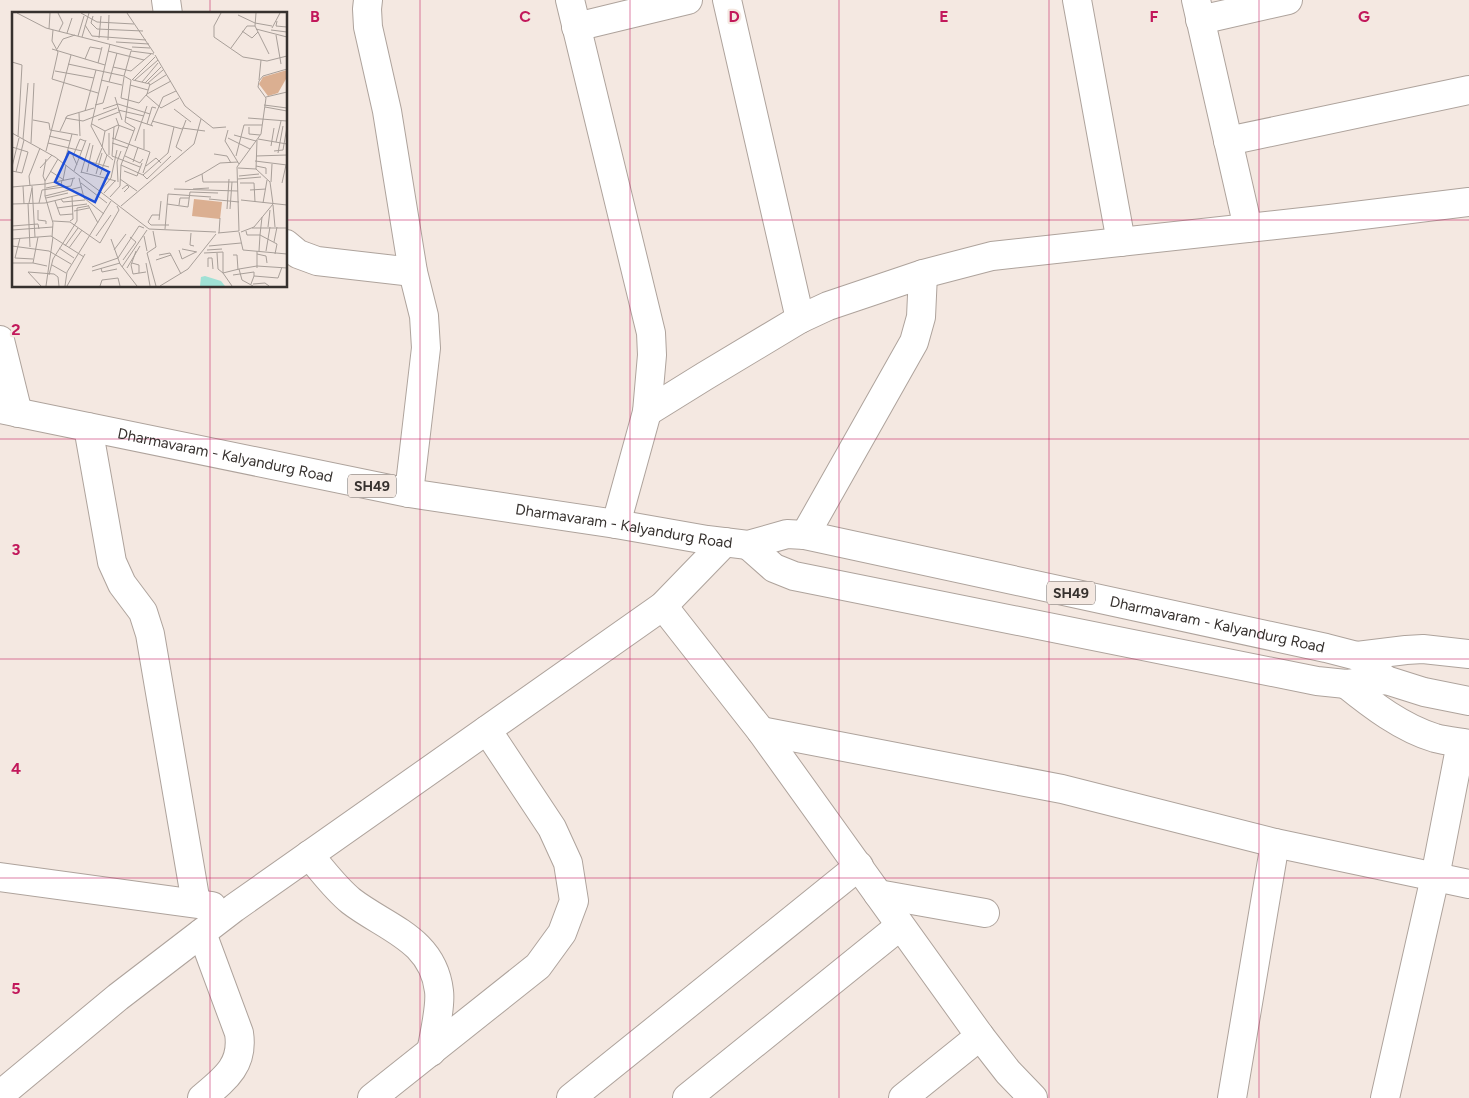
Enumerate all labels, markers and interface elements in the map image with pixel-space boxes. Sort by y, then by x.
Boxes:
text: B [310,7,320,26]
text: C [519,7,531,26]
text: D [728,7,740,26]
text: E [939,7,949,26]
text: F [1150,7,1159,26]
text: G [1358,7,1370,26]
inset map [12,12,288,288]
text: 2 [11,320,21,339]
street label: Dharmavaram - Kalyandurg Road [116,424,335,486]
road number: SH49 [348,474,396,498]
street label: Dharmavaram - Kalyandurg Road [514,500,733,552]
text: 3 [12,540,21,559]
road number: SH49 [1047,582,1095,604]
street label: Dharmavaram - Kalyandurg Road [1108,592,1326,656]
text: 4 [11,759,21,778]
text: 5 [11,979,21,998]

